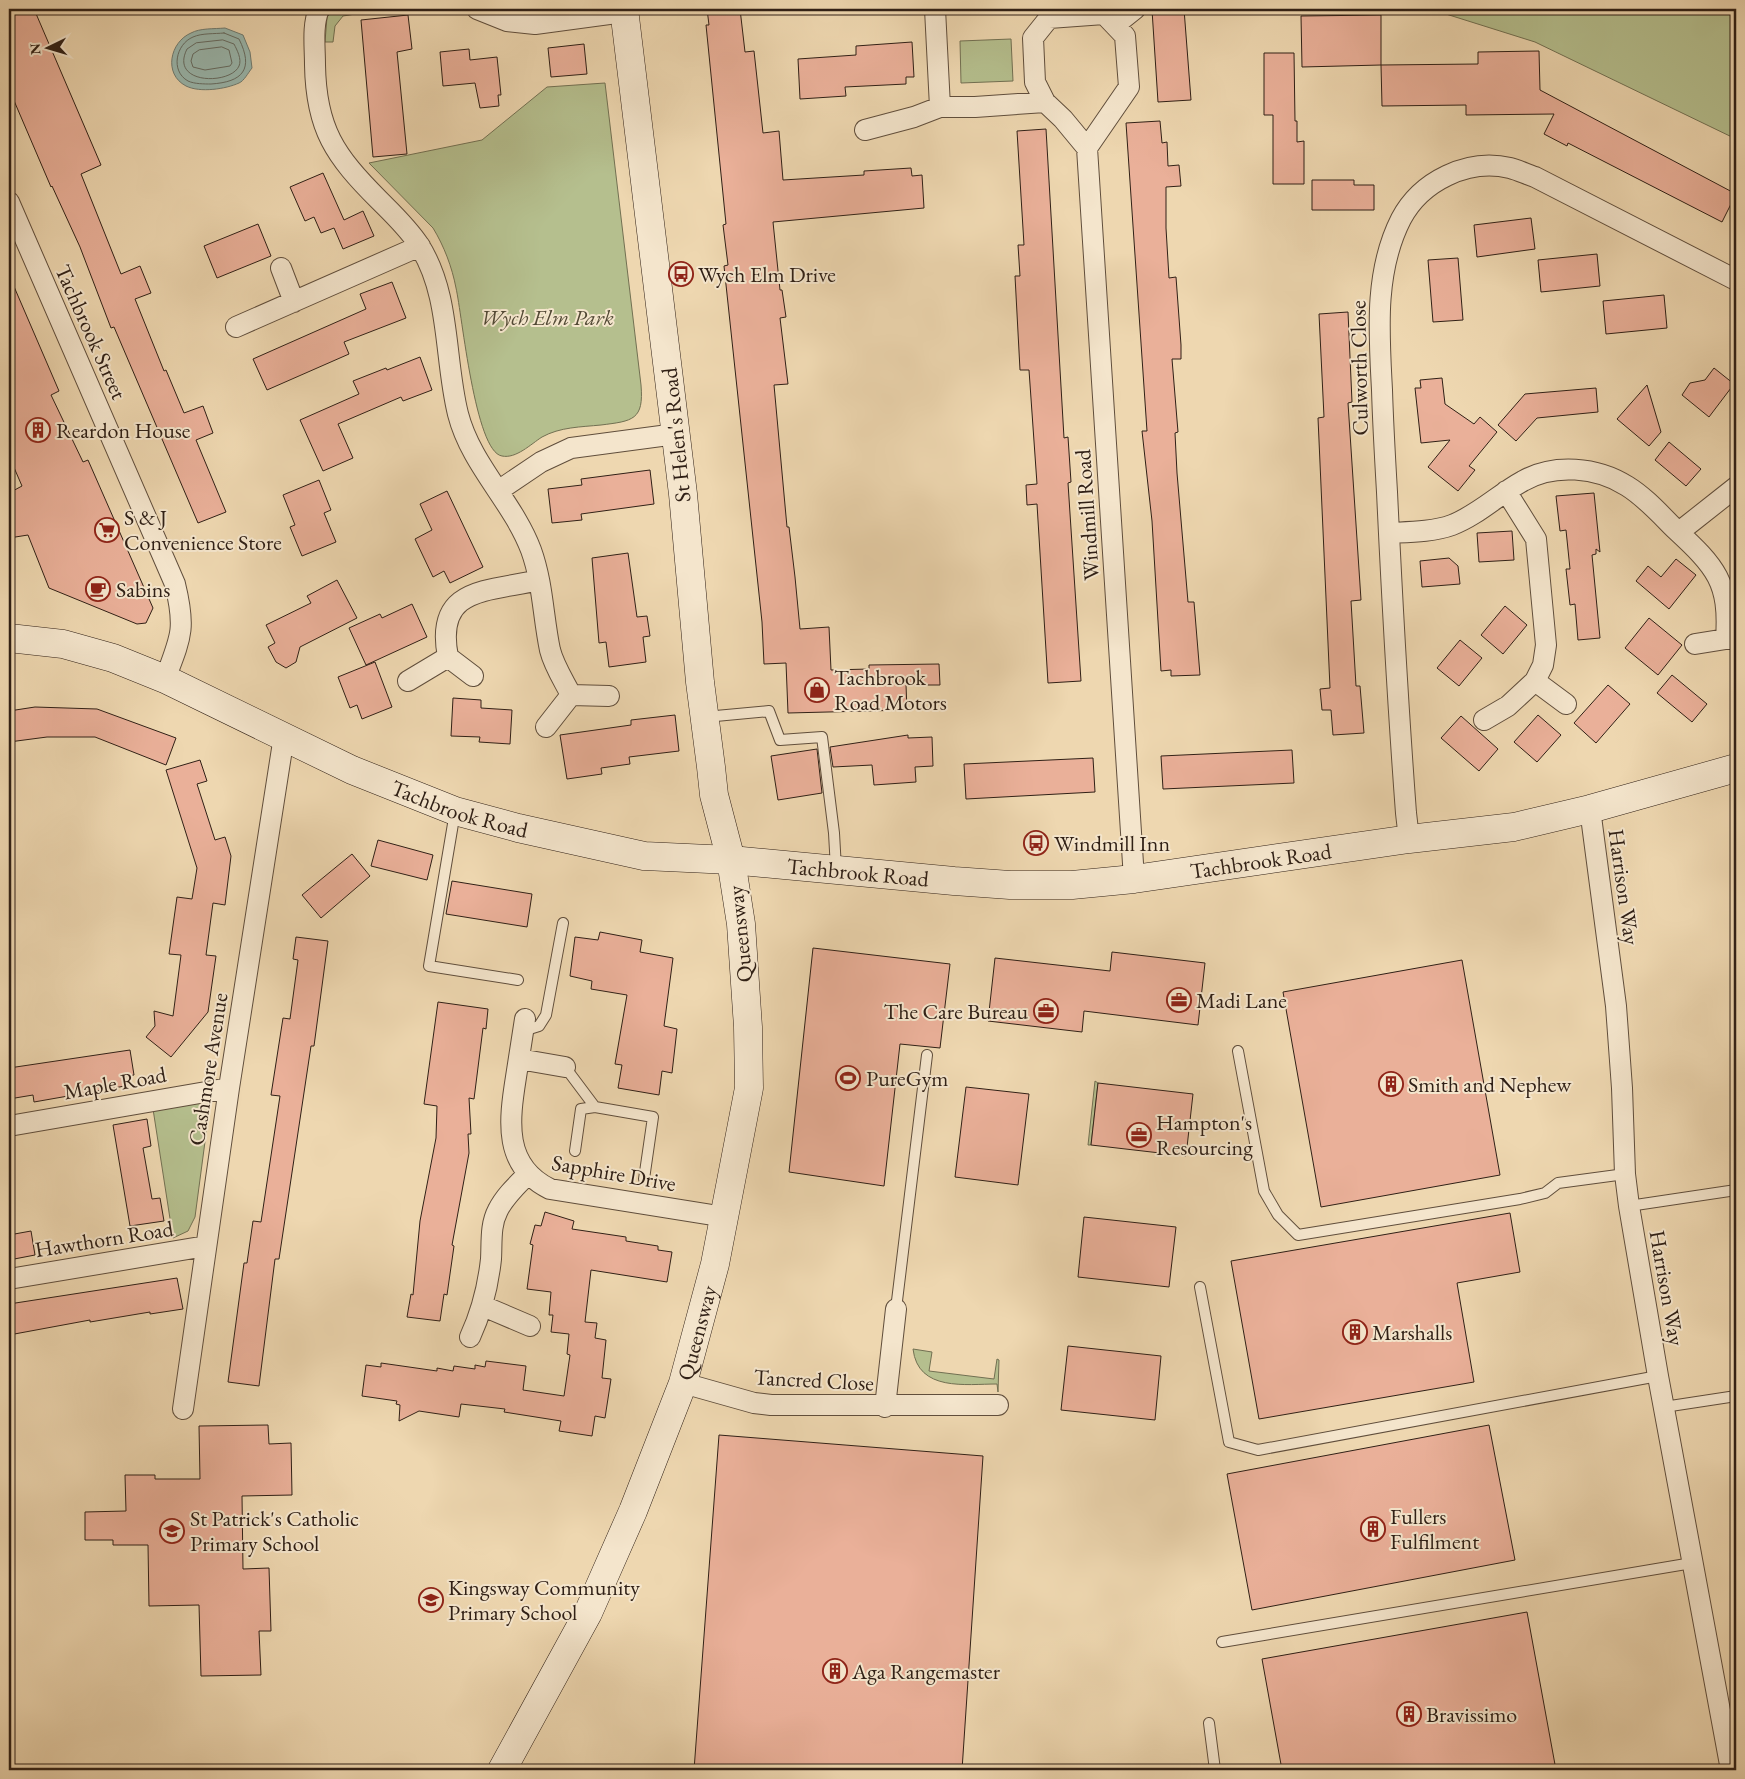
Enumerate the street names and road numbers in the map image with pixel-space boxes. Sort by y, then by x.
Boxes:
street label: Tachbrook Street [48,260,134,404]
street label: Culworth Close [1343,300,1375,436]
street label: St Helen's Road [654,365,697,504]
street label: Windmill Road [1068,448,1106,582]
street label: Tachbrook Road [387,773,532,844]
street label: Harrison Way [1602,827,1647,947]
street label: Tachbrook Road [1188,836,1334,885]
street label: Tachbrook Road [786,851,931,893]
street label: Queensway [720,884,759,984]
street label: Cashmore Avenue [182,990,234,1147]
street label: Maple Road [61,1060,169,1106]
street label: Sapphire Drive [550,1148,679,1198]
street label: Hawthorn Road [33,1214,176,1264]
street label: Harrison Way [1643,1228,1691,1348]
street label: Queensway [670,1282,723,1383]
street label: Tancred Close [753,1362,875,1398]

